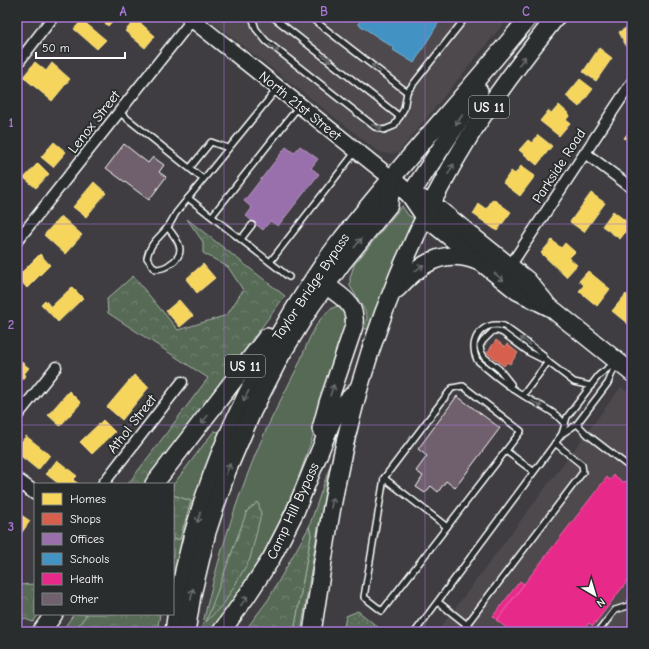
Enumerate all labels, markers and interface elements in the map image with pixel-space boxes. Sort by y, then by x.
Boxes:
text: A [119,4,127,19]
text: B [320,4,328,19]
text: C [522,4,530,19]
scale bar [36,34,125,60]
text: 50 m [42,41,70,55]
one-way arrow [269,44,280,52]
one-way arrow [320,54,331,63]
one-way arrow [518,55,526,66]
one-way arrow [370,64,381,72]
street label: North 21st Street [255,68,345,145]
street label: Lenox Street [64,86,124,157]
road number: US 11 [469,96,509,118]
one-way arrow [455,114,463,126]
text: 1 [8,115,14,130]
one-way arrow [371,124,383,131]
street label: Parkside Road [529,126,589,206]
one-way arrow [447,163,455,175]
street label: Taylor Bridge Bypass [269,230,353,344]
one-way arrow [353,237,362,248]
one-way arrow [414,264,425,272]
one-way arrow [494,272,505,281]
text: 2 [8,317,14,332]
one-way arrow [520,337,531,345]
road number: US 11 [225,355,265,377]
one-way arrow [329,384,336,397]
street label: Athol Street [104,390,161,457]
one-way arrow [242,390,249,402]
one-way arrow [531,400,543,408]
one-way arrow [200,413,209,424]
street label: Camp Hill Bypass [263,460,323,562]
one-way arrow [224,463,232,475]
legend [34,483,174,615]
text: Homes [70,492,106,506]
one-way arrow [329,497,337,510]
one-way arrow [195,510,202,523]
text: Shops [70,512,101,526]
text: 3 [8,519,14,534]
text: Offices [70,532,104,546]
text: Schools [70,552,109,566]
text: Health [70,572,103,586]
north arrow [575,575,615,615]
one-way arrow [188,587,196,600]
text: Other [70,592,99,606]
one-way arrow [240,595,248,606]
text: N [594,595,608,610]

